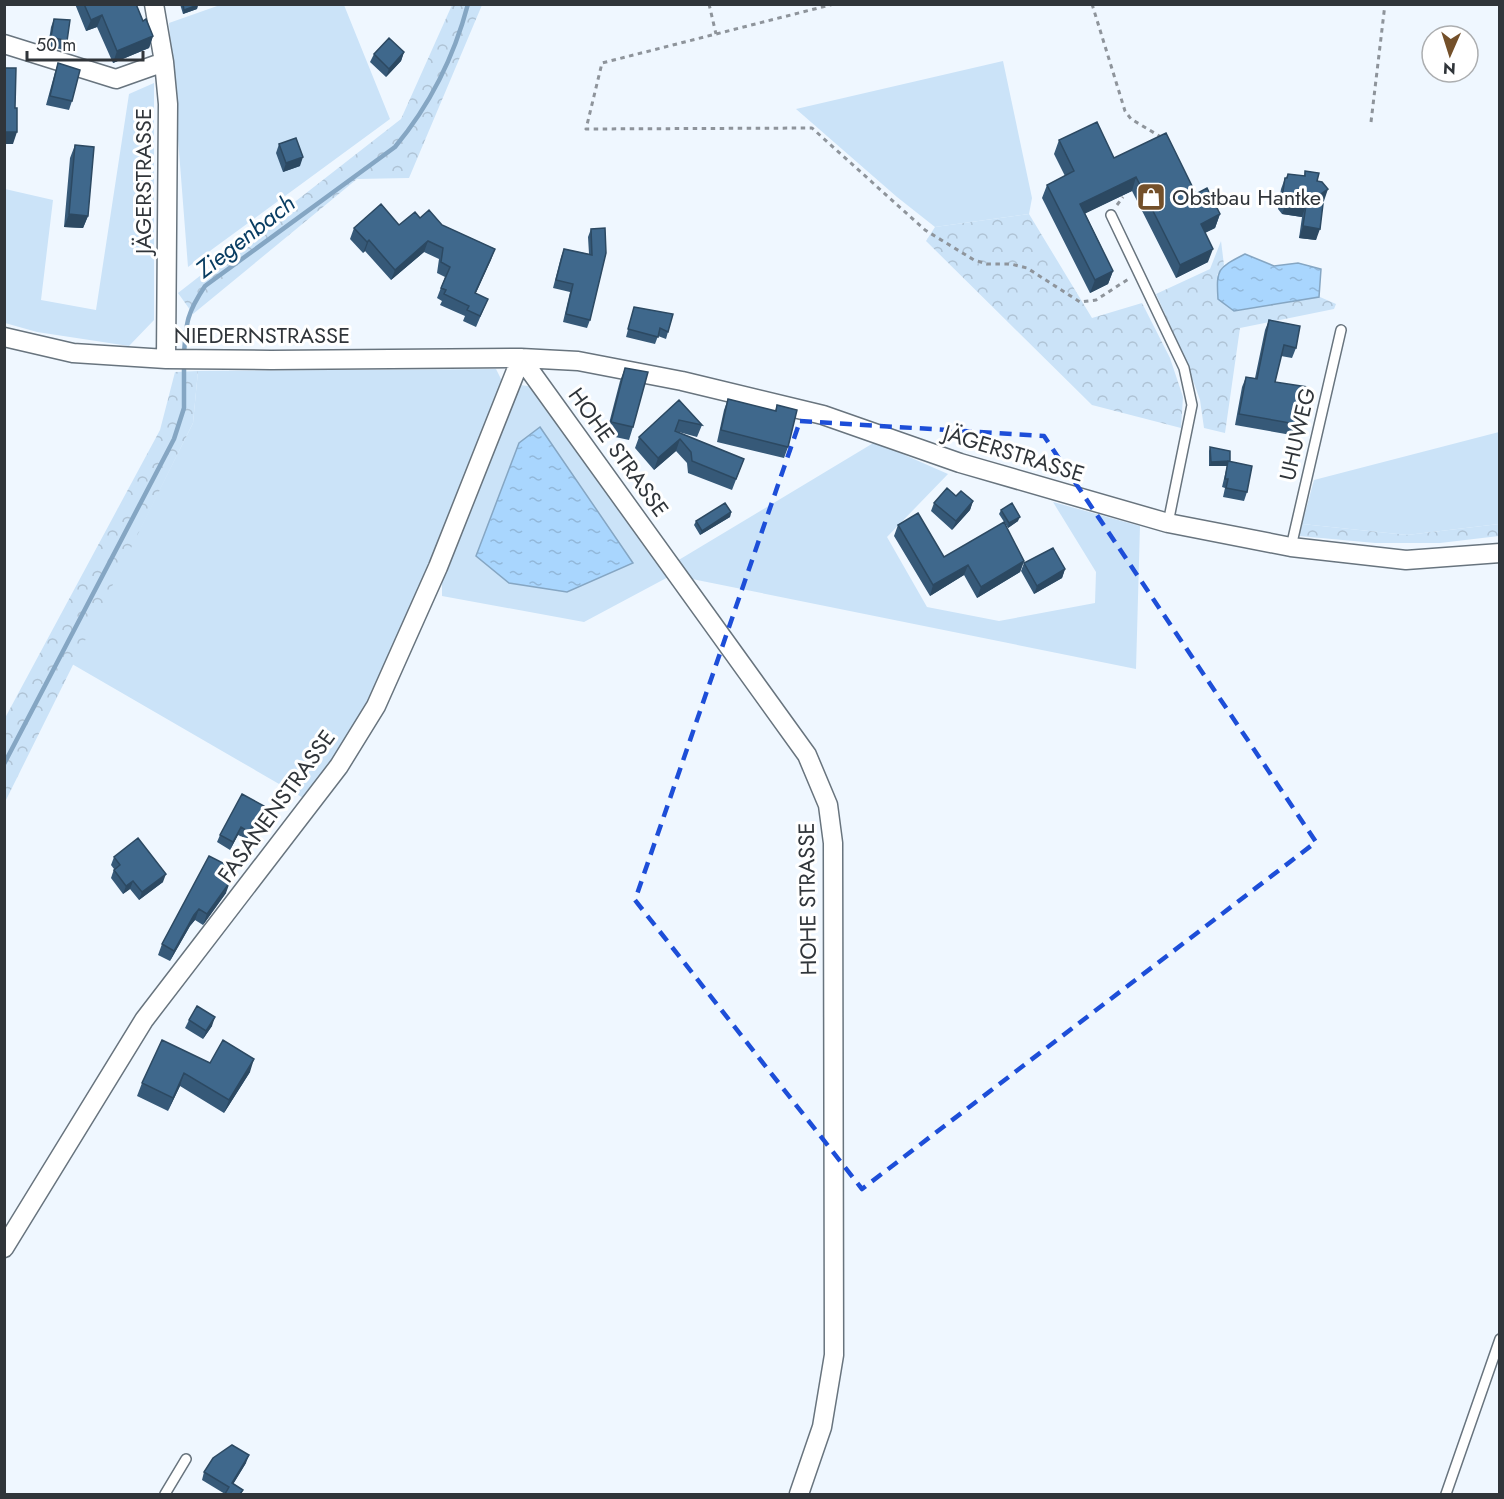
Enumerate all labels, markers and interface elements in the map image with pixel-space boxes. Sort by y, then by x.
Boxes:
scale bar [27,24,142,62]
north arrow [1420,24,1480,84]
text: 50 m [36,32,76,58]
text: N [1442,57,1456,80]
street label: JÄGERSTRASSE [127,108,159,257]
shop icon: Obstbau Hantke [1135,181,1167,213]
place label: Obstbau Hantke [1172,181,1321,213]
water label: Ziegenbach [187,186,302,287]
street label: NIEDERNSTRASSE [174,319,350,351]
street label: HOHE STRASSE [561,381,677,523]
street label: UHUWEG [1271,384,1323,484]
street label: JÄGERSTRASSE [937,415,1088,490]
street label: FASANENSTRASSE [210,723,342,889]
street label: HOHE STRASSE [790,822,824,976]

